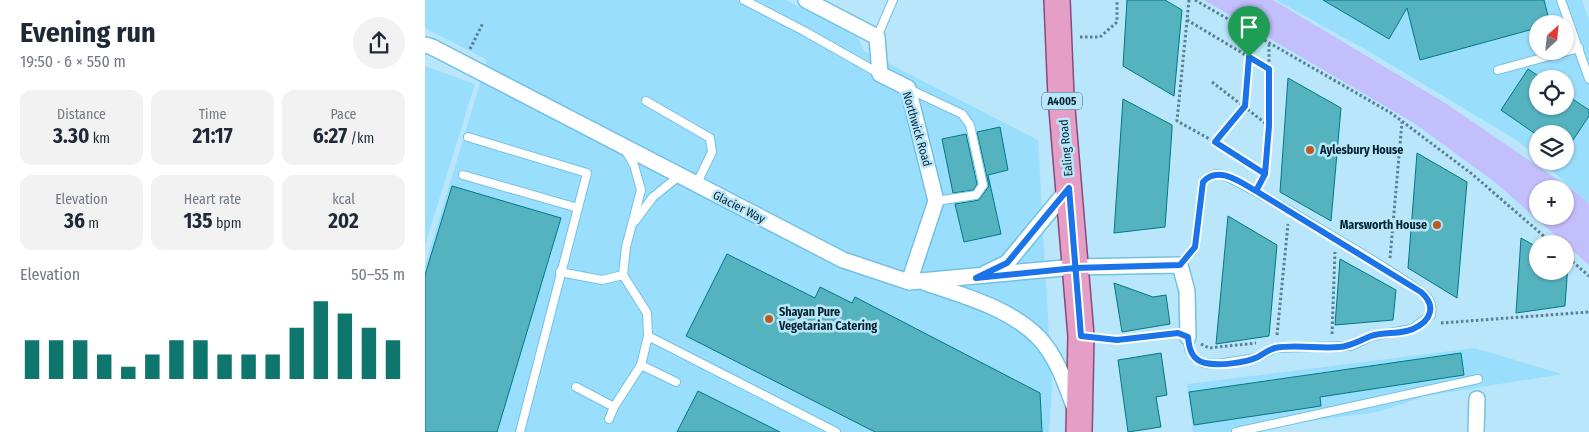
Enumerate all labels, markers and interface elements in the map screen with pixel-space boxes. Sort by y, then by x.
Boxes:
pin [1228,6,1270,57]
icon: arrive [1235,13,1263,41]
north arrow [1529,15,1574,60]
map controls [1529,15,1574,280]
text: Evening run [20,16,156,49]
button: share [353,17,405,69]
text: 19:50 · 6 × 550 m [20,52,126,71]
button: locate [1529,70,1574,115]
street label: Northwick Road [900,90,934,168]
road number: A4005 [1042,92,1082,110]
text: Distance [57,106,106,123]
text: Time [199,106,226,123]
text: Pace [330,106,357,123]
street label: Ealing Road [1057,119,1075,177]
text: 3.30 [53,123,89,149]
text: 21:17 [192,123,233,149]
text: 6:27 [313,123,347,149]
button: layers [1529,125,1574,170]
text: km [89,130,110,147]
text: /km [347,130,374,147]
place label: Aylesbury House [1319,143,1403,157]
marker: Aylesbury House [1304,144,1316,156]
button: + [1529,180,1574,225]
street label: Glacier Way [711,188,768,226]
text: Elevation [55,191,108,208]
text: Heart rate [184,191,241,208]
text: kcal [332,191,355,208]
text: 36 [64,208,85,234]
text: 135 [183,208,213,234]
text: 202 [328,208,359,234]
text: m [85,215,99,232]
text: bpm [213,215,242,232]
place label: Marsworth House [1340,218,1427,232]
marker: Marsworth House [1431,219,1443,231]
button: − [1529,235,1574,280]
text: Elevation [20,265,80,284]
text: 50–55 m [351,265,405,284]
place label: Shayan Pure Vegetarian Catering [778,305,877,333]
marker: Shayan Pure Vegetarian Catering [763,313,775,325]

